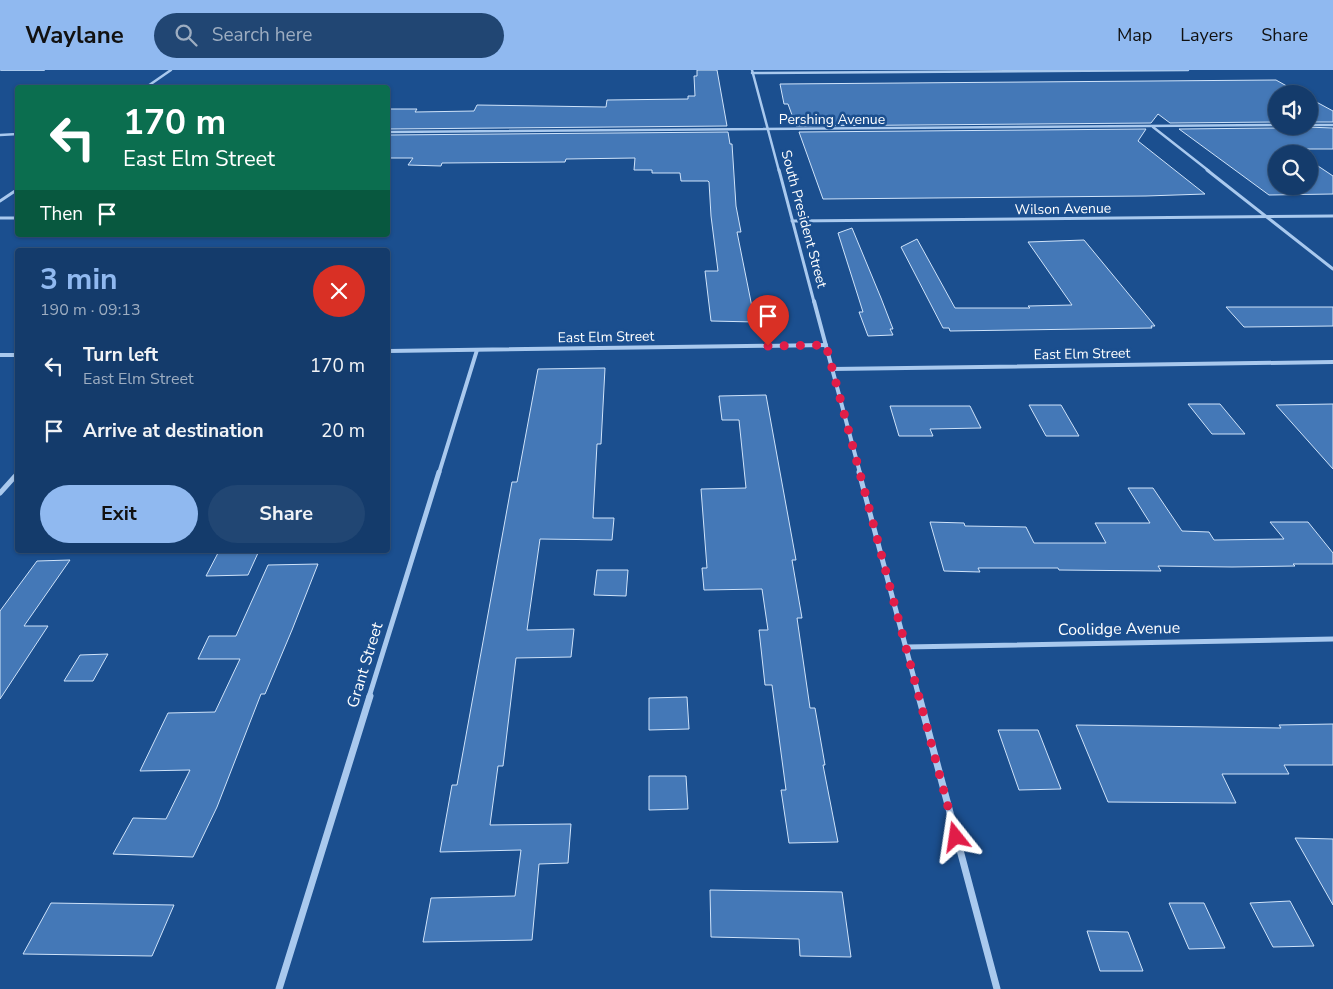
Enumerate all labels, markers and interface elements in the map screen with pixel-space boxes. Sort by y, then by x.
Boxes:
search box [154,13,504,58]
text: Waylane [25,19,124,51]
icon: search [172,21,200,49]
text: Search here [212,22,312,48]
text: Map [1117,23,1152,47]
text: Layers [1180,23,1233,47]
text: Share [1261,23,1308,47]
map controls [1268,85,1318,195]
button: sound [1268,85,1318,135]
text: 170 m [123,99,226,146]
icon: left [40,105,105,170]
street label: Pershing Avenue [779,110,885,129]
text: East Elm Street [123,144,275,174]
button: search [1268,145,1318,195]
street label: South President Street [776,148,832,290]
street label: Wilson Avenue [1015,199,1111,219]
icon: arrive [93,200,121,228]
text: Then [40,201,83,227]
text: 3 min [40,259,118,300]
button: close [313,265,365,317]
pin [747,295,789,346]
text: 190 m · 09:13 [40,299,141,321]
icon: arrive [754,302,782,330]
street label: East Elm Street [557,327,655,347]
text: Turn left [83,342,158,368]
street label: East Elm Street [1033,344,1131,364]
icon: left [40,352,68,380]
text: 170 m [310,353,365,379]
text: East Elm Street [83,368,194,390]
icon: arrive [40,417,68,445]
text: Arrive at destination [83,418,264,444]
text: 20 m [321,418,365,444]
button: Exit [40,485,198,543]
button: Share [208,485,365,543]
street label: Coolidge Avenue [1058,617,1180,641]
street label: Grant Street [342,619,389,710]
position arrow [929,810,981,862]

